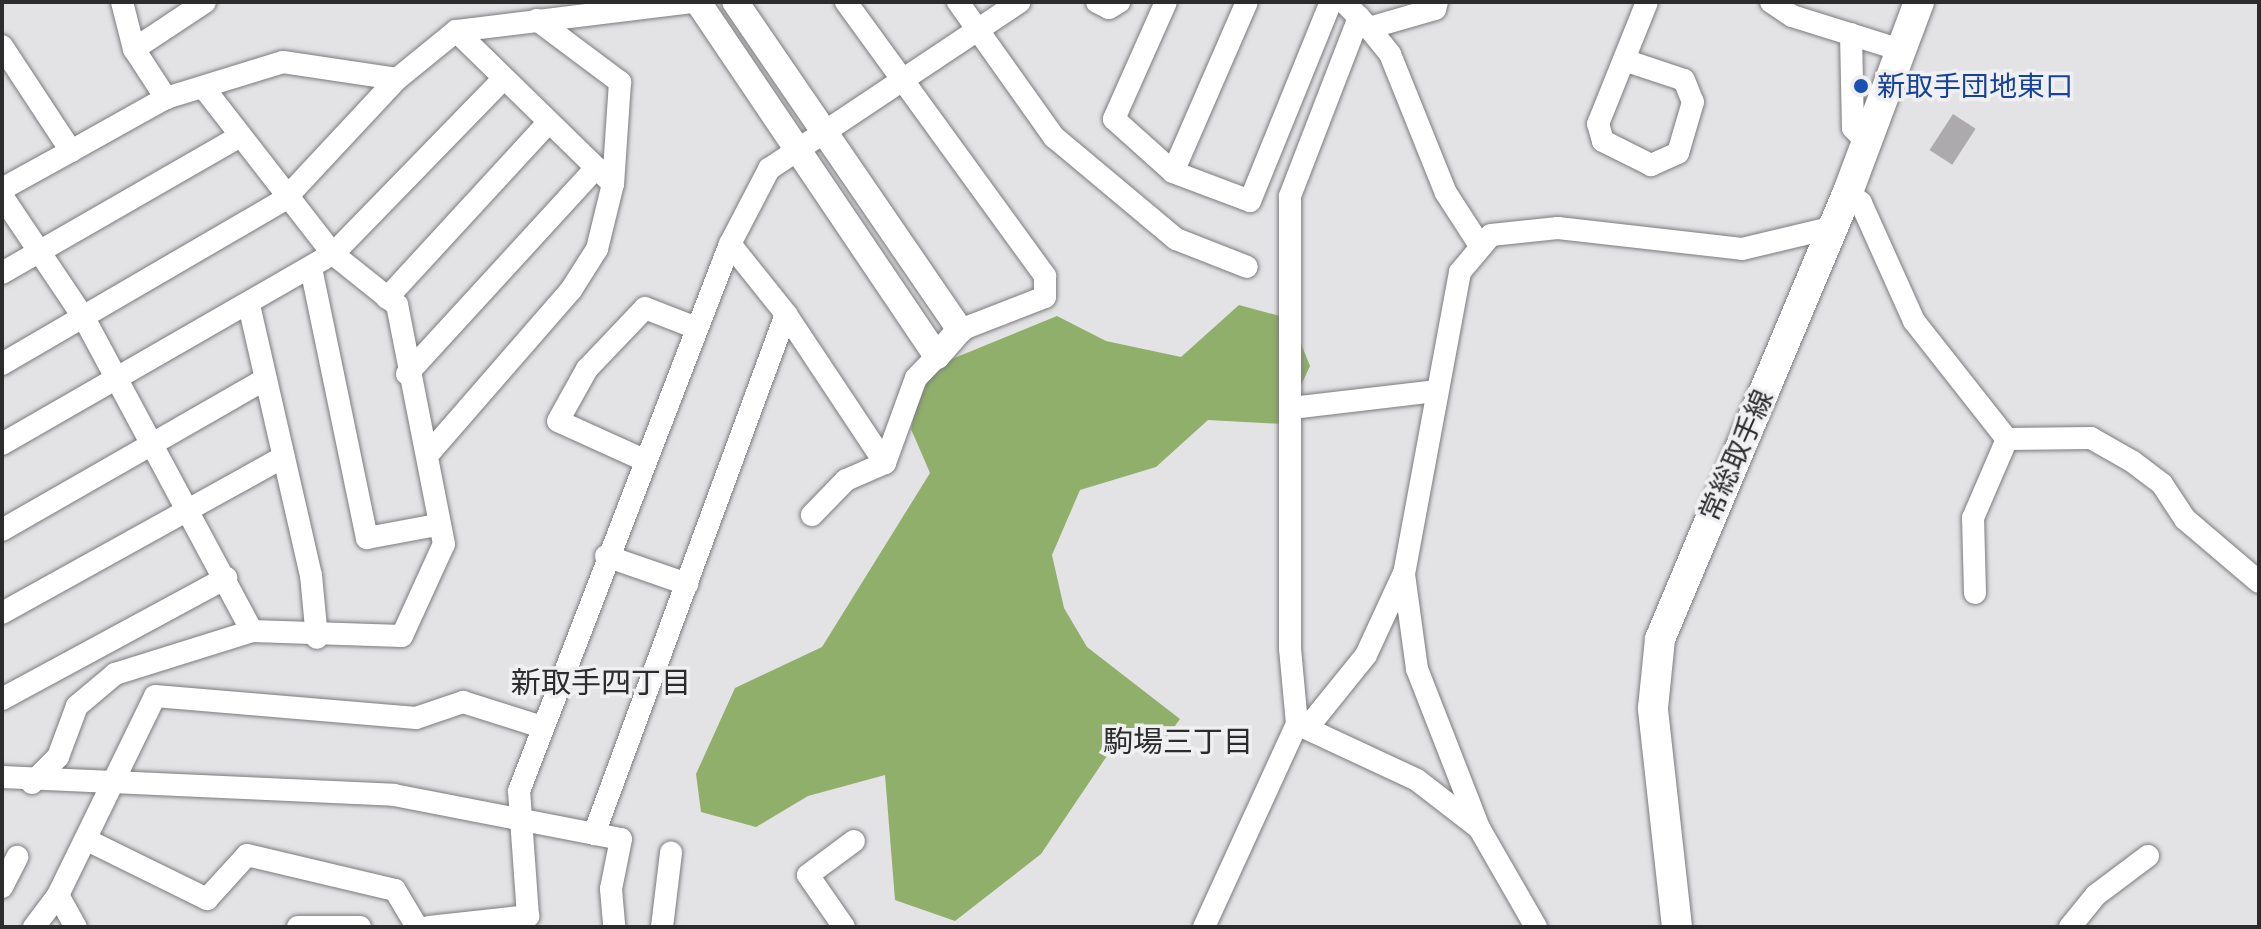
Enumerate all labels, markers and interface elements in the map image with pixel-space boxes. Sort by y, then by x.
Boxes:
place label: 新取手団地東口 [1877,69,2073,103]
marker: 新取手団地東口 [1852,77,1870,95]
street label: 常総取手線 [1692,384,1780,526]
district label: 新取手四丁目 [511,664,691,700]
district label: 駒場三丁目 [1103,723,1253,759]

